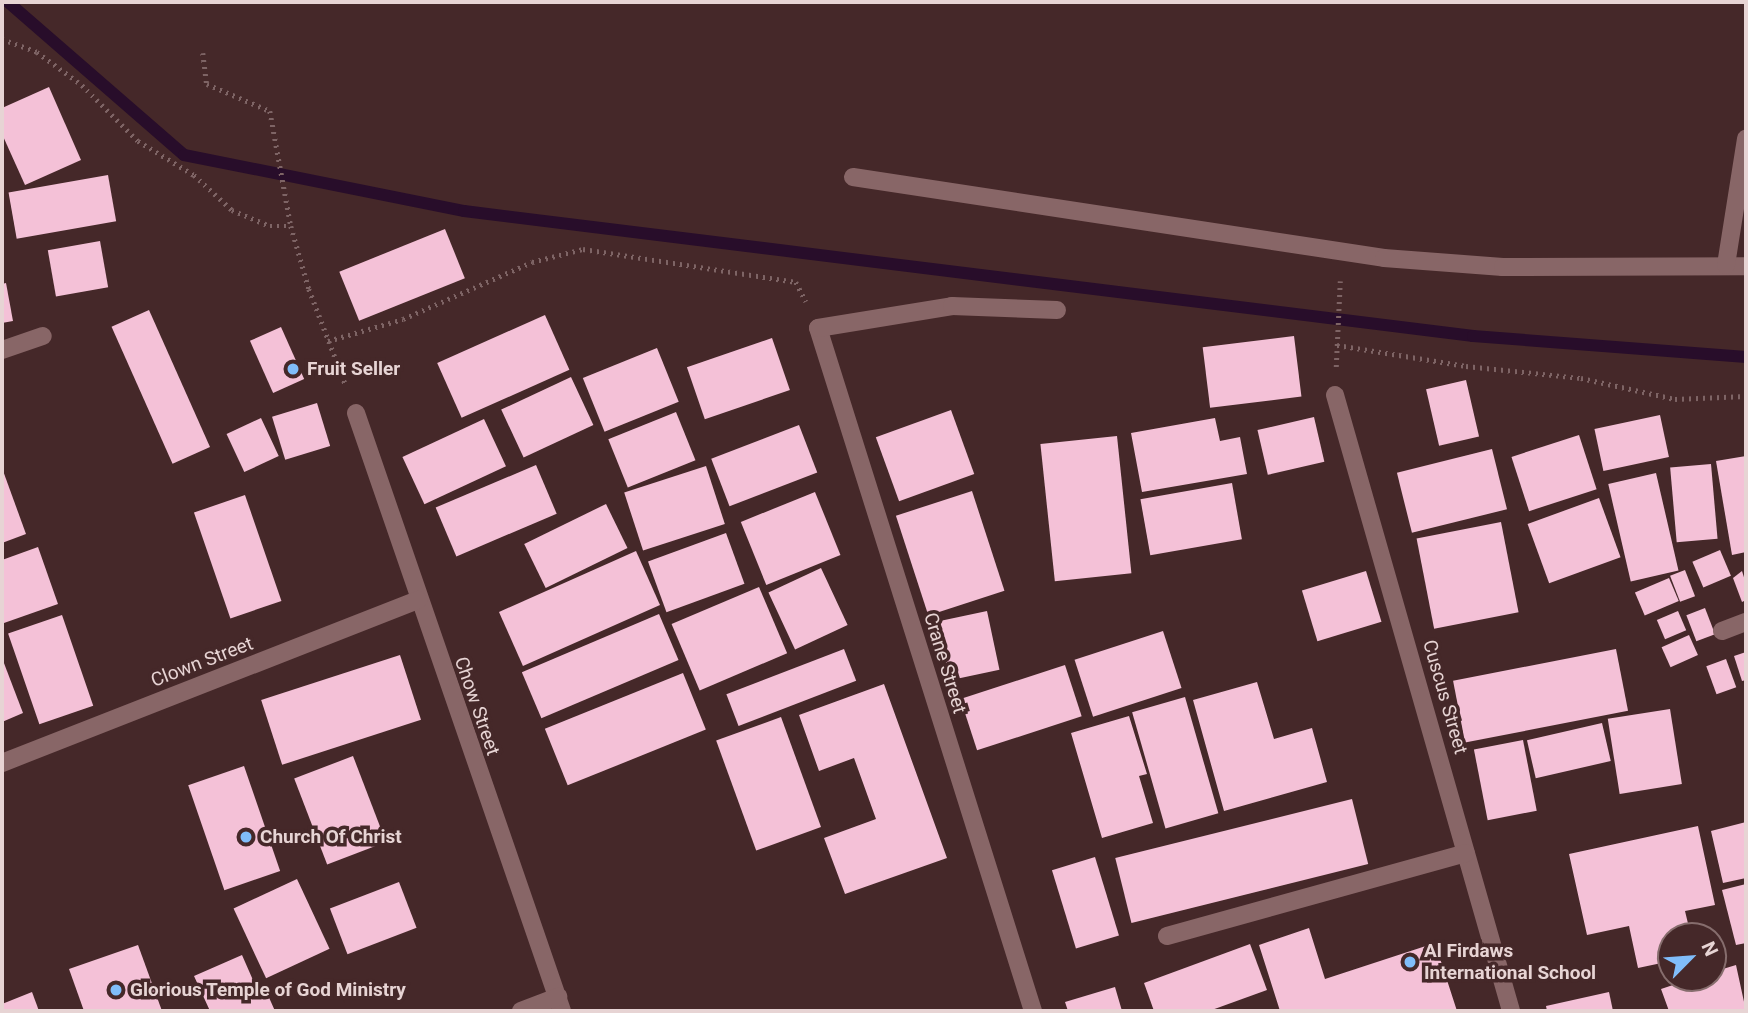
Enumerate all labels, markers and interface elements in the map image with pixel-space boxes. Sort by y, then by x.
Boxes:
place label: Fruit Seller [307,358,400,380]
marker: Fruit Seller [285,361,301,377]
street label: Crane Street [919,610,971,716]
street label: Clown Street [148,632,256,692]
street label: Cuscus Street [1418,637,1472,757]
street label: Chow Street [449,654,505,758]
place label: Church Of Christ [260,826,402,848]
marker: Church Of Christ [238,829,254,845]
north arrow [1657,922,1727,992]
text: N [1696,938,1723,960]
place label: Al Firdaws International School [1424,940,1596,984]
marker: Al Firdaws International School [1402,954,1418,970]
place label: Glorious Temple of God Ministry [130,979,406,1001]
marker: Glorious Temple of God Ministry [108,982,124,998]

